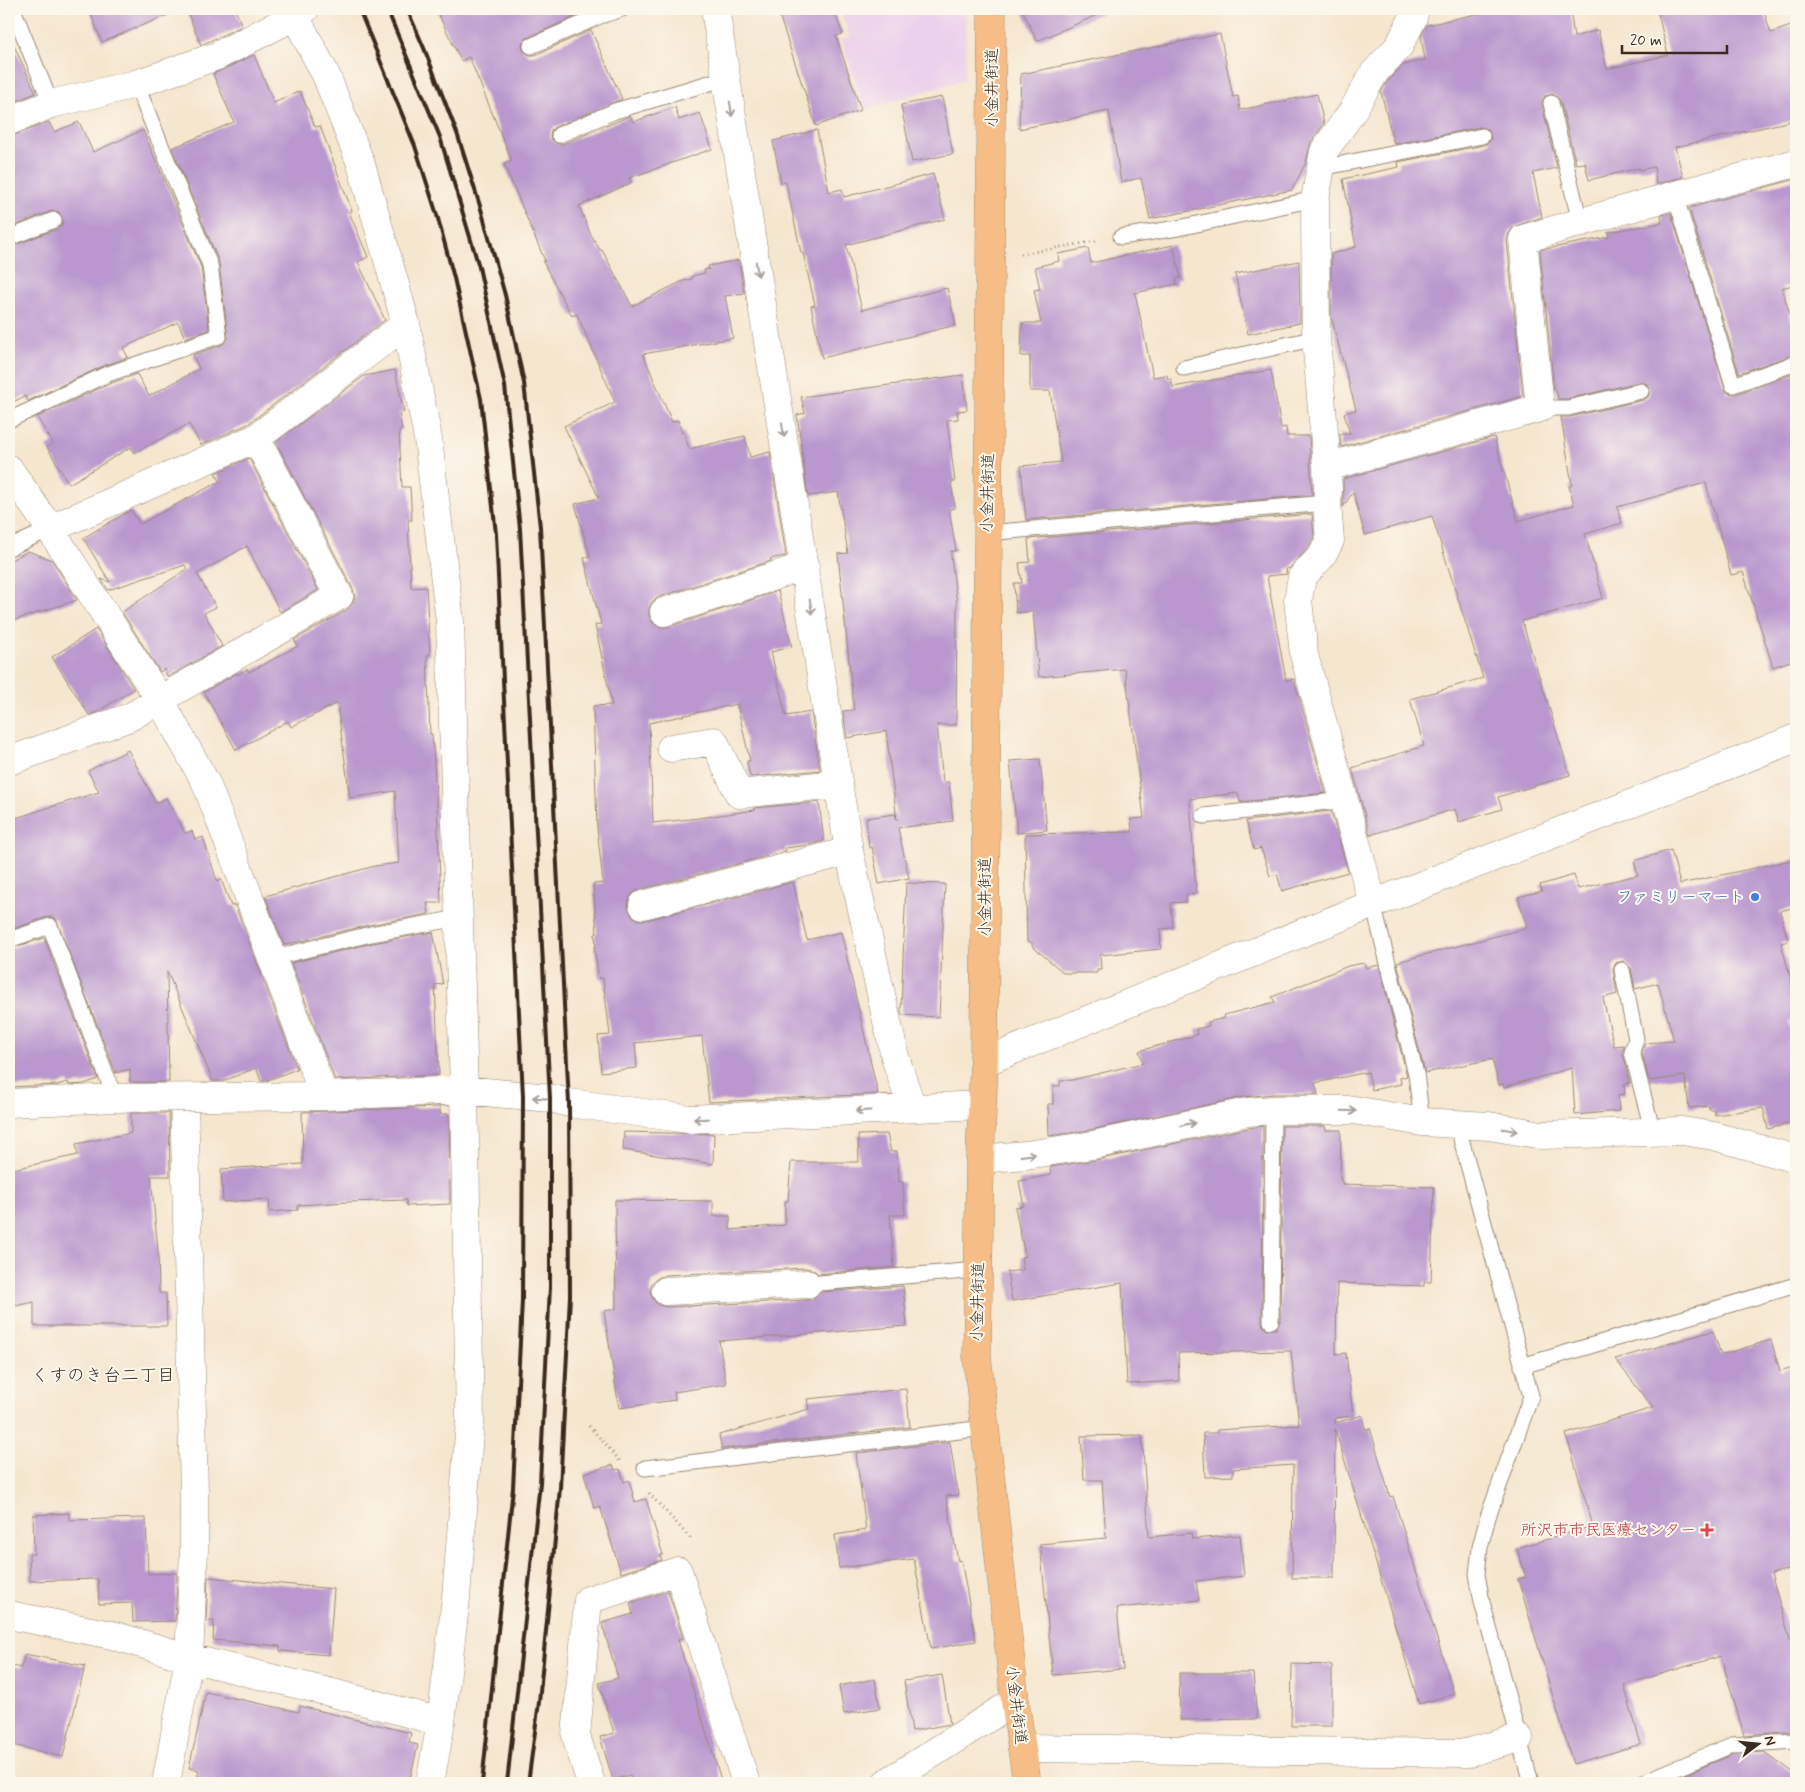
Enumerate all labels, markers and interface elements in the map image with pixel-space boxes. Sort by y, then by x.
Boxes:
scale bar [1622,22,1728,54]
text: 20 m [1630,31,1662,51]
street label: 小金井街道 [982,48,1003,128]
one-way arrow [727,100,737,116]
one-way arrow [752,261,762,277]
one-way arrow [778,421,788,437]
street label: 小金井街道 [977,453,999,533]
one-way arrow [806,599,816,615]
street label: 小金井街道 [975,857,996,937]
place label: ファミリーマート [1617,887,1745,908]
marker: ファミリーマート [1749,891,1761,903]
one-way arrow [532,1093,548,1102]
one-way arrow [1341,1106,1357,1115]
one-way arrow [855,1107,871,1116]
one-way arrow [693,1114,709,1124]
one-way arrow [1179,1119,1195,1129]
one-way arrow [1502,1125,1518,1135]
one-way arrow [1020,1150,1036,1160]
street label: 小金井街道 [967,1262,989,1342]
district label: くすのき台二丁目 [31,1364,175,1388]
place label: 所沢市市民医療センター [1521,1520,1696,1541]
marker: 所沢市市民医療センター [1700,1523,1714,1537]
street label: 小金井街道 [1001,1664,1031,1746]
north arrow [1732,1720,1782,1770]
text: N [1760,1734,1779,1748]

